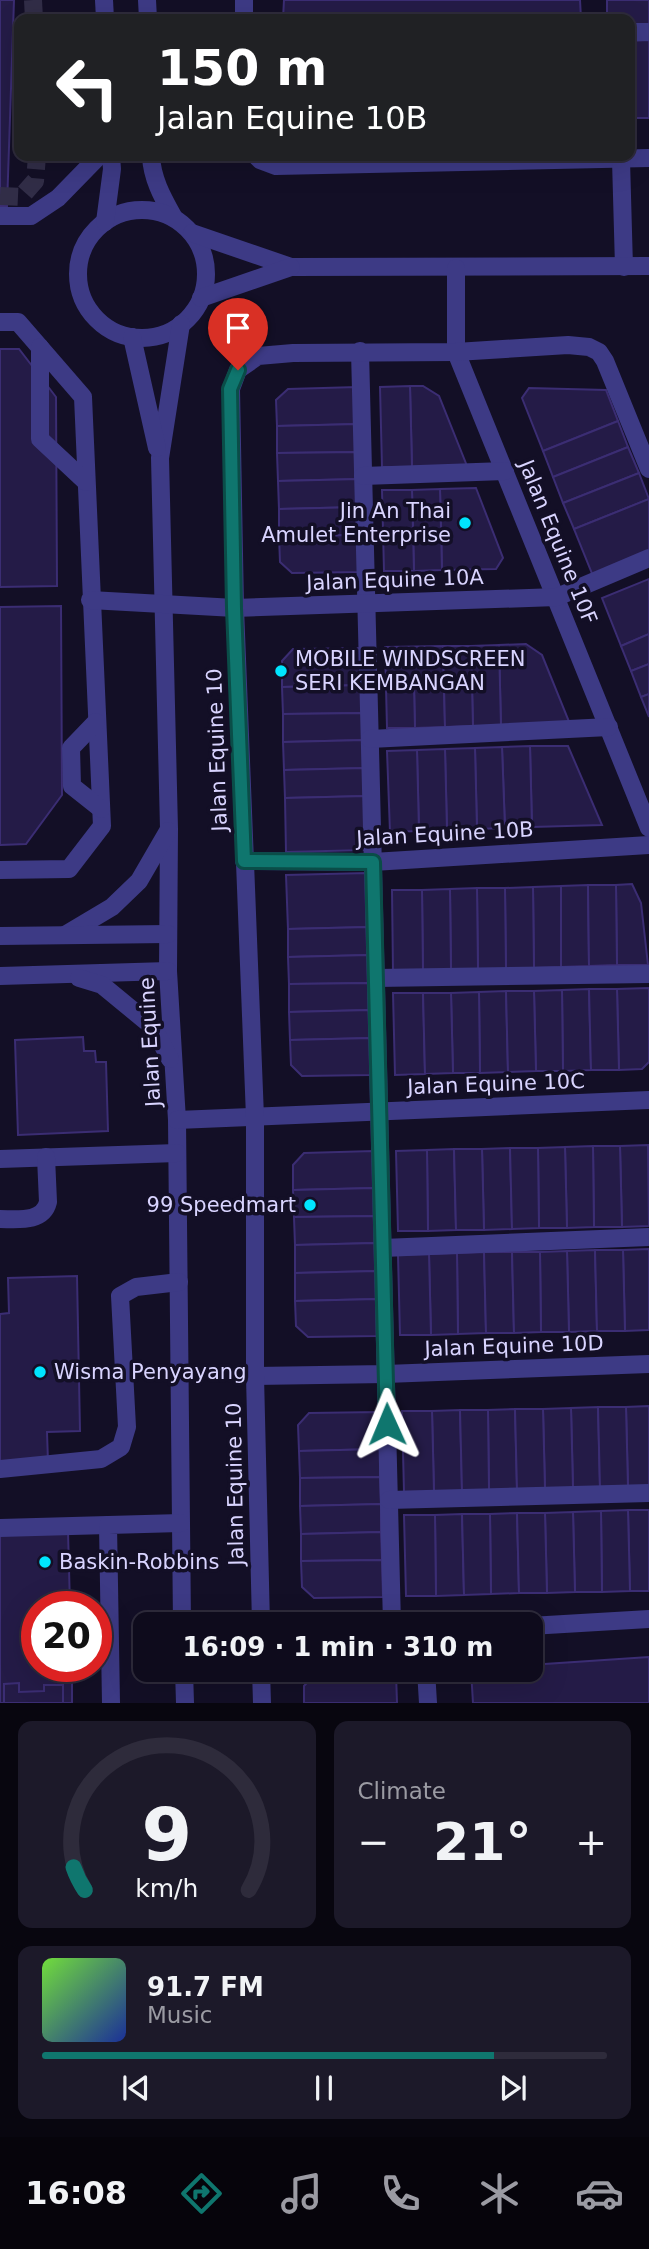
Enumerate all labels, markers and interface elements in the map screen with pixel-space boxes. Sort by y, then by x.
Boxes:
text: 150 m [157,40,327,97]
icon: left [42,42,133,133]
text: Jalan Equine 10B [157,99,428,137]
pin [208,298,268,370]
icon: arrive [219,309,257,347]
street label: Jalan Equine 10F [513,454,602,628]
place label: Jin An Thai Amulet Enterprise [261,499,451,547]
marker: Jin An Thai Amulet Enterprise [457,515,473,531]
street label: Jalan Equine 10A [304,565,485,595]
place label: MOBILE WINDSCREEN SERI KEMBANGAN [295,647,526,695]
marker: MOBILE WINDSCREEN SERI KEMBANGAN [273,663,289,679]
street label: Jalan Equine 10 [202,668,232,834]
street label: Jalan Equine 10B [354,817,534,851]
street label: Jalan Equine [135,977,165,1109]
street label: Jalan Equine 10C [405,1069,585,1099]
place label: 99 Speedmart [147,1193,296,1217]
marker: 99 Speedmart [302,1197,318,1213]
street label: Jalan Equine 10D [422,1331,604,1361]
place label: Wisma Penyayang [54,1360,246,1384]
marker: Wisma Penyayang [32,1364,48,1380]
position arrow [350,1387,424,1461]
street label: Jalan Equine 10 [222,1402,248,1568]
place label: Baskin-Robbins [59,1550,219,1574]
marker: Baskin-Robbins [37,1554,53,1570]
speed limit sign: 20 [21,1591,112,1682]
text: 16:09 · 1 min · 310 m [183,1632,493,1662]
text: Climate [358,1778,446,1804]
text: 9 [141,1793,192,1878]
text: 21° [433,1812,531,1872]
text: − [358,1820,389,1864]
text: + [575,1820,607,1864]
text: km/h [135,1874,198,1903]
text: 91.7 FM [147,1972,264,2002]
text: Music [147,2002,212,2028]
icon: previous [117,2069,155,2107]
icon: pause [305,2069,343,2107]
icon: next [494,2069,532,2107]
icon: directions [177,2169,226,2218]
icon: music [277,2169,326,2218]
icon: phone [376,2169,425,2218]
icon: climate [475,2169,524,2218]
icon: car [575,2169,624,2218]
text: 16:08 [25,2174,127,2212]

